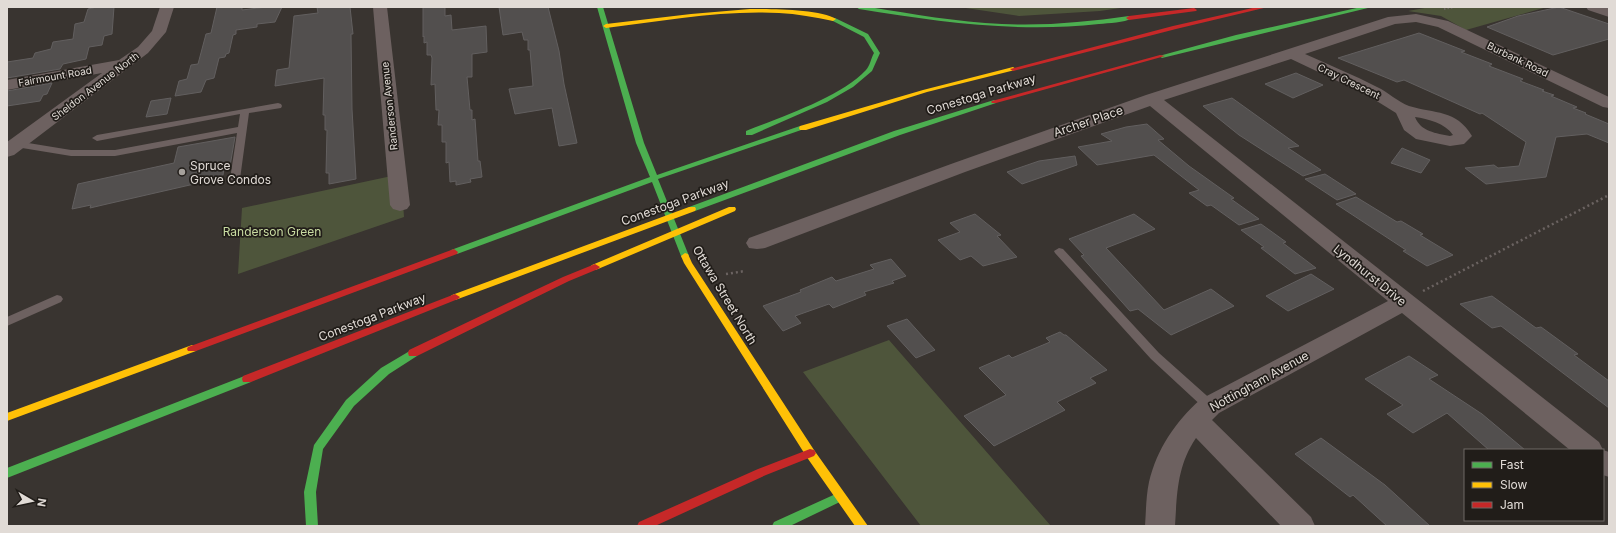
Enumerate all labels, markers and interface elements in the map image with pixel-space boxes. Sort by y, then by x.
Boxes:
street label: Burbank Road [1485,39,1551,79]
street label: Sheldon Avenue North [49,49,141,123]
street label: Randerson Avenue [378,61,400,151]
street label: Cray Crescent [1316,61,1383,102]
street label: Fairmount Road [17,64,93,88]
street label: Conestoga Parkway [924,70,1038,118]
street label: Archer Place [1051,102,1125,140]
place label: Spruce Grove Condos [190,158,271,187]
marker: Spruce Grove Condos [177,167,187,177]
street label: Conestoga Parkway [619,175,731,228]
park label: Randerson Green [223,224,321,239]
street label: Lyndhurst Drive [1331,241,1409,309]
street label: Ottawa Street North [690,243,760,347]
street label: Conestoga Parkway [316,290,428,344]
street label: Nottingham Avenue [1207,348,1311,414]
legend [1464,449,1604,521]
text: Fast [1500,457,1524,472]
text: Slow [1500,477,1528,492]
north arrow [12,481,52,521]
text: N [34,497,49,508]
text: Jam [1500,497,1524,512]

